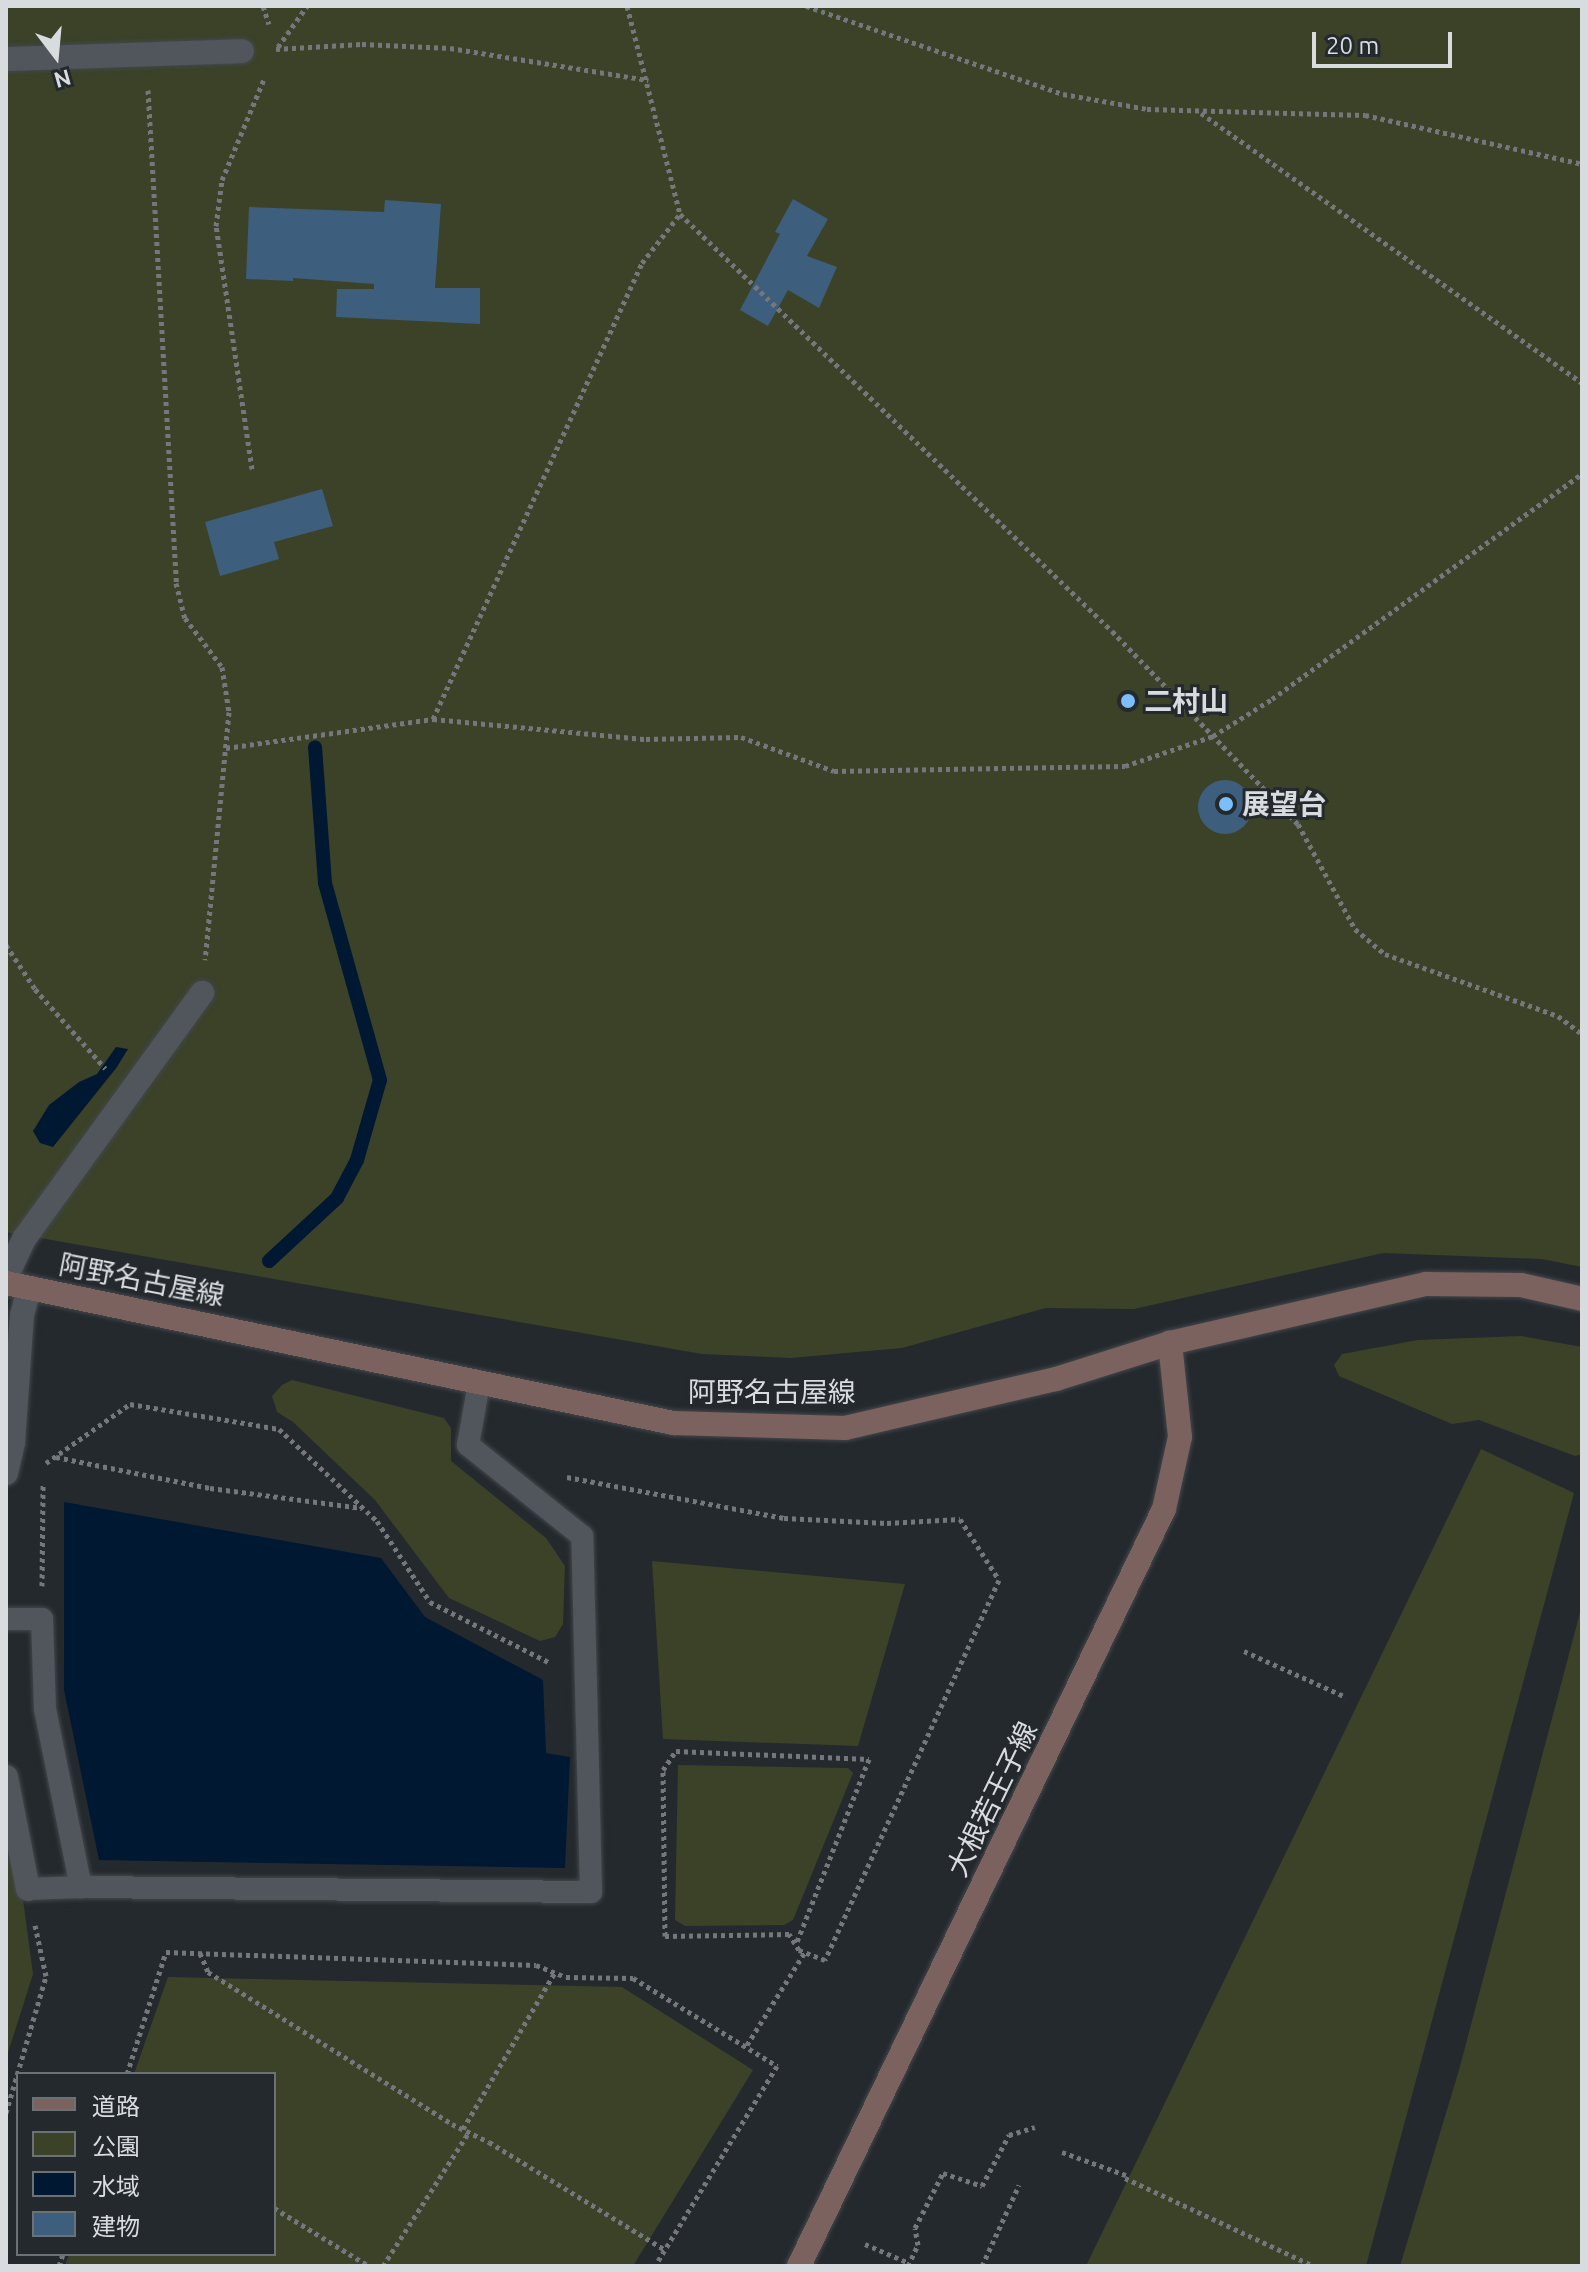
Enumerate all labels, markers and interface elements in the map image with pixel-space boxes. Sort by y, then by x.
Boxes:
north arrow [16,16,96,96]
scale bar [1316,16,1456,66]
text: 20 m [1326,32,1379,59]
text: N [51,65,74,94]
place label: 二村山 [1144,684,1228,718]
marker: 二村山 [1119,692,1137,710]
place label: 展望台 [1242,787,1326,821]
marker: 展望台 [1217,795,1235,813]
street label: 阿野名古屋線 [56,1247,228,1313]
street label: 阿野名古屋線 [688,1375,856,1409]
street label: 大根若王子線 [940,1716,1044,1882]
legend [16,2072,276,2256]
text: 道路 [92,2093,140,2120]
text: 公園 [92,2133,140,2160]
text: 水域 [92,2173,140,2200]
text: 建物 [92,2213,140,2240]

